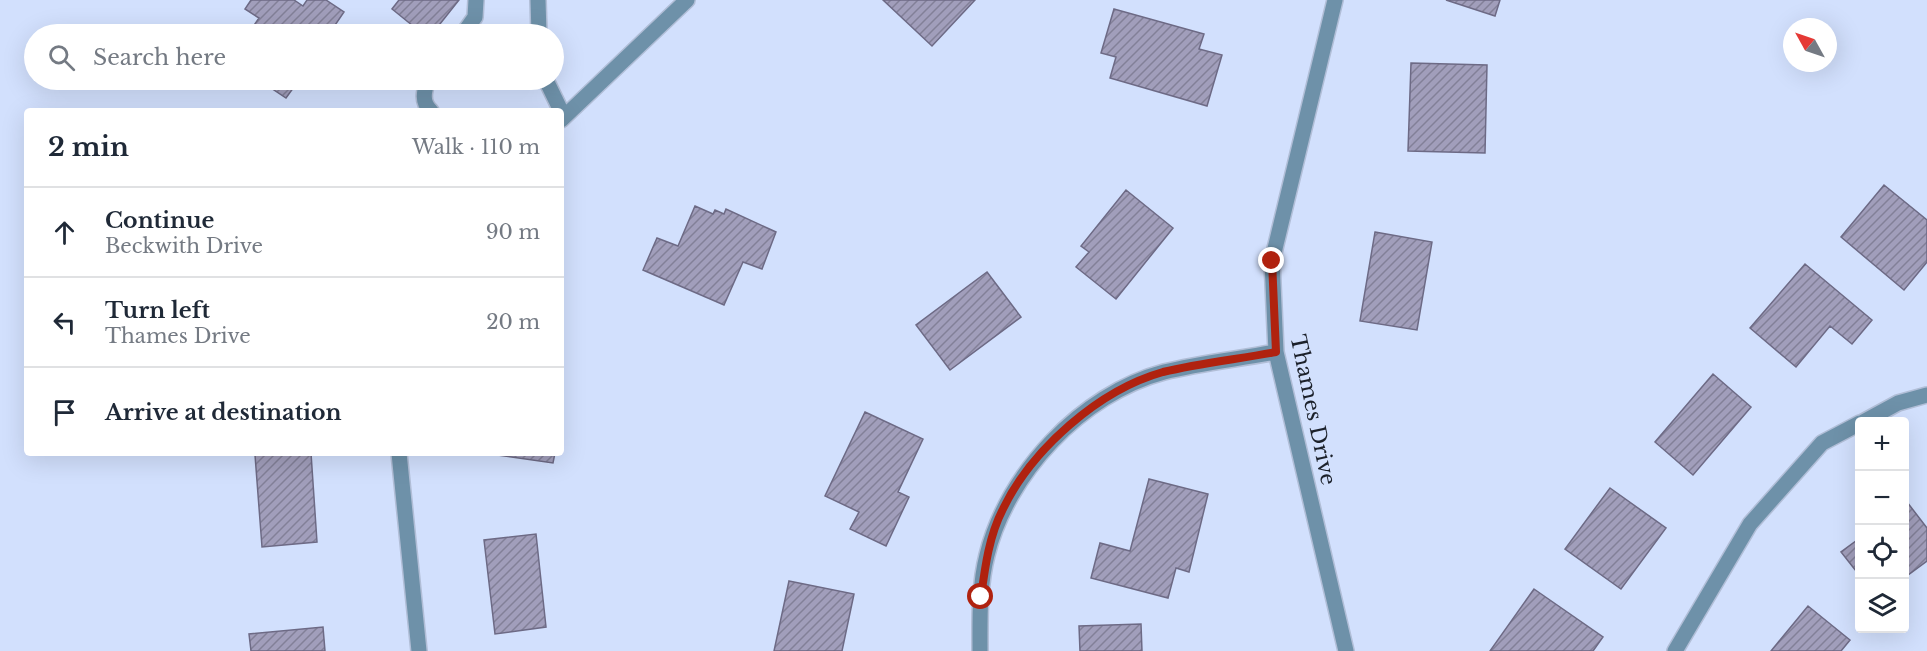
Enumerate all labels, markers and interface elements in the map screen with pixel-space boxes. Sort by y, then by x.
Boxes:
north arrow [1783,18,1837,72]
search box [24,24,564,90]
icon: search [45,41,78,74]
text: Search here [93,44,226,71]
text: 2 min [48,131,129,163]
text: Walk · 110 m [412,135,540,159]
text: Continue [105,207,214,234]
icon: ahead [48,216,81,249]
text: 90 m [486,220,540,244]
text: Beckwith Drive [105,234,263,258]
route end [1258,247,1284,273]
text: Turn left [105,297,210,324]
icon: left [48,306,81,339]
text: 20 m [486,310,540,334]
text: Thames Drive [105,324,251,348]
street label: Thames Drive [1284,332,1342,488]
icon: arrive [48,396,81,429]
text: Arrive at destination [105,399,342,426]
map controls [1855,417,1909,633]
button: + [1855,417,1909,471]
button: − [1855,471,1909,525]
button: locate [1855,525,1909,579]
button: layers [1855,579,1909,633]
route start [967,583,993,609]

